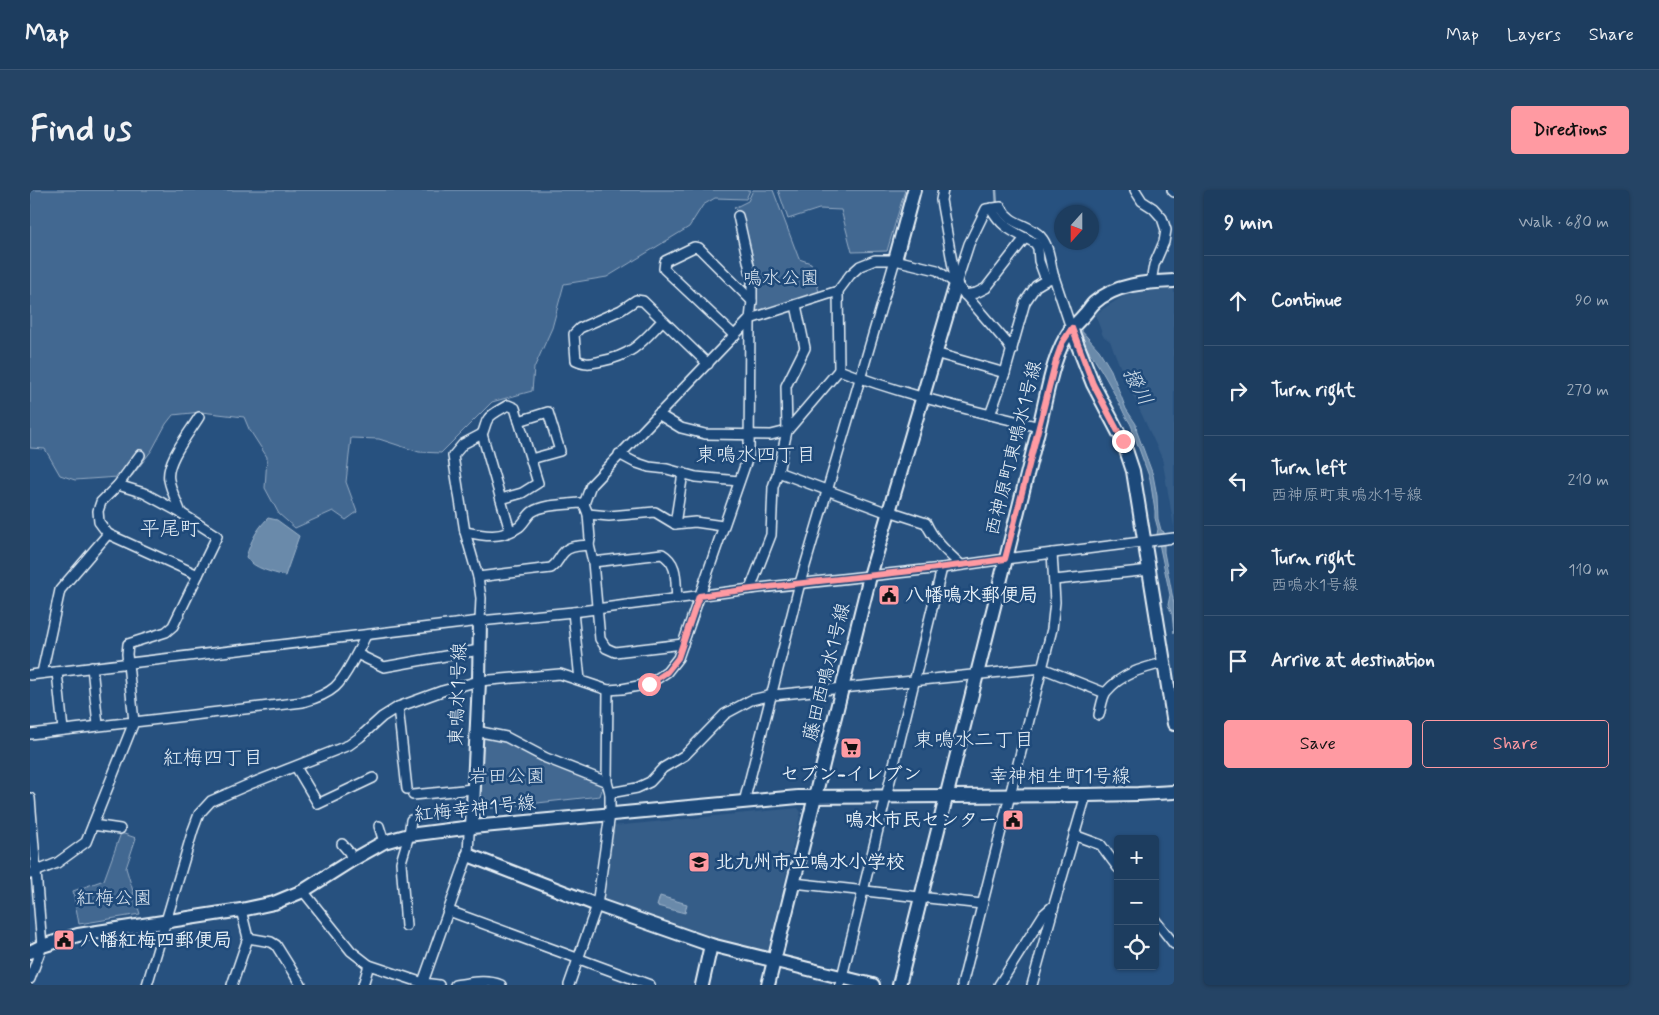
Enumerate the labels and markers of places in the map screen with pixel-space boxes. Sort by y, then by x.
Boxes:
public building icon: 八幡鳴水郵便局 [877,583,901,607]
place label: 八幡鳴水郵便局 [905,583,1038,608]
supermarket icon: セブン-イレブン [839,736,863,760]
place label: セブン-イレブン [780,762,922,787]
place label: 鳴水市民センター [845,808,997,833]
public building icon: 鳴水市民センター [1001,808,1025,832]
school or university icon: 北九州市立鳴水小学校 [687,850,711,874]
place label: 北九州市立鳴水小学校 [715,850,905,875]
public building icon: 八幡紅梅四郵便局 [52,928,76,952]
place label: 八幡紅梅四郵便局 [80,928,232,953]

